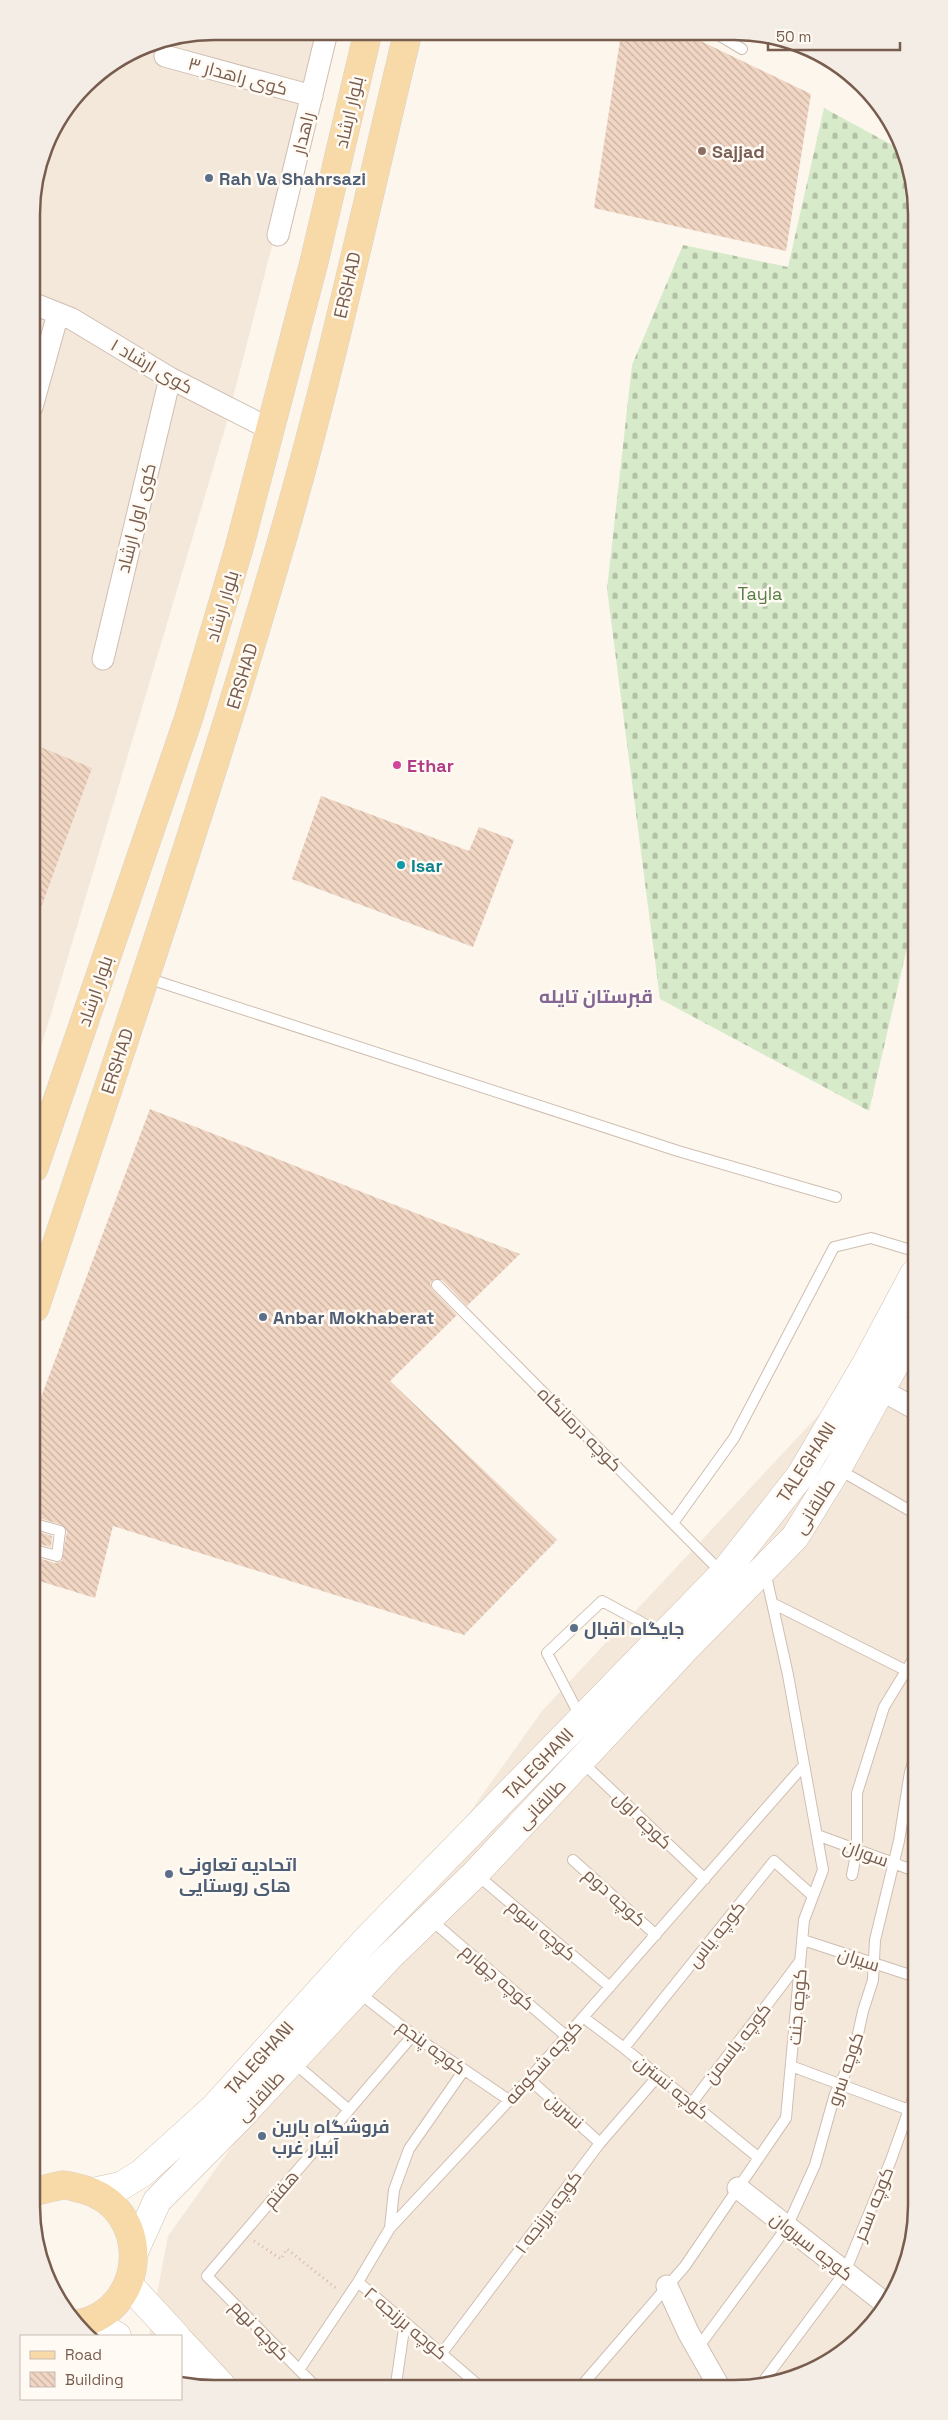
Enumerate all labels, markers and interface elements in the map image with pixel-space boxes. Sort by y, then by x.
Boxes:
scale bar [768,20,900,52]
text: 50 m [776,27,811,46]
street label: کوی راهدار ۳ [186,52,290,100]
street label: بلوار ارشاد [330,74,368,150]
street label: راهدار [286,109,319,158]
place label: Sajjad [712,140,765,163]
marker: Sajjad [696,145,708,157]
place label: Rah Va Shahrsazi [219,167,366,190]
marker: Rah Va Shahrsazi [203,172,215,184]
street label: ERSHAD [328,249,366,321]
street label: کوی ارشاد ۱ [107,333,197,399]
street label: کوی اول ارشاد [111,461,161,575]
street label: بلوار ارشاد [200,568,244,644]
park label: Tayla [738,582,782,605]
street label: ERSHAD [221,640,263,712]
place label: Ethar [407,754,454,777]
marker: Ethar [391,759,403,771]
place label: Isar [411,854,443,877]
marker: Isar [395,859,407,871]
street label: بلوار ارشاد [72,953,118,1029]
district label: قبرستان تایله [539,984,653,1009]
street label: ERSHAD [96,1025,138,1097]
place label: Anbar Mokhaberat [273,1306,434,1329]
marker: Anbar Mokhaberat [257,1311,269,1323]
street label: کوچه درمانگاه [532,1382,627,1477]
street label: TALEGHANI [771,1417,841,1507]
street label: طالقانی [788,1474,840,1538]
place label: جایگاه اقبال [584,1617,685,1640]
marker: جایگاه اقبال [568,1622,580,1634]
street label: TALEGHANI [498,1723,578,1805]
street label: طالقانی [511,1774,571,1834]
street label: کوچه اول [608,1786,677,1854]
street label: سوران [840,1834,892,1872]
place label: اتحادیه تعاونی های روستایی [179,1853,297,1897]
street label: کوچه دوم [578,1863,651,1932]
marker: اتحادیه تعاونی های روستایی [163,1868,175,1880]
street label: کوچه سوم [502,1894,581,1966]
street label: کوچه یاس [682,1896,750,1972]
street label: کوچه چهارم [456,1939,539,2016]
street label: سیران [835,1942,883,1976]
street label: کوچه جنت [782,1968,813,2046]
street label: کوچه یاسمن [698,1998,777,2089]
street label: کوچه پنجم [392,2014,471,2080]
street label: کوچه شکوفه [499,2015,587,2109]
street label: TALEGHANI [220,2016,298,2100]
street label: کوچه سرو [822,2029,869,2109]
street label: کوچه نسترن [629,2050,714,2125]
street label: طالقانی [231,2066,289,2126]
street label: نسرین [541,2088,589,2134]
place label: فروشگاه بارین آبیار غرب [272,2115,390,2159]
marker: فروشگاه بارین آبیار غرب [256,2130,268,2142]
street label: کوچه سحر [847,2164,899,2246]
street label: هفتم [258,2165,305,2213]
street label: کوچه برزنجه ۱ [509,2166,587,2259]
street label: کوچه سیروان [765,2206,858,2286]
street label: کوچه برزنجه ۲ [359,2281,452,2365]
street label: کوچه نهم [225,2295,294,2366]
legend [20,2335,182,2400]
text: Road [65,2345,102,2364]
text: Building [65,2370,124,2389]

